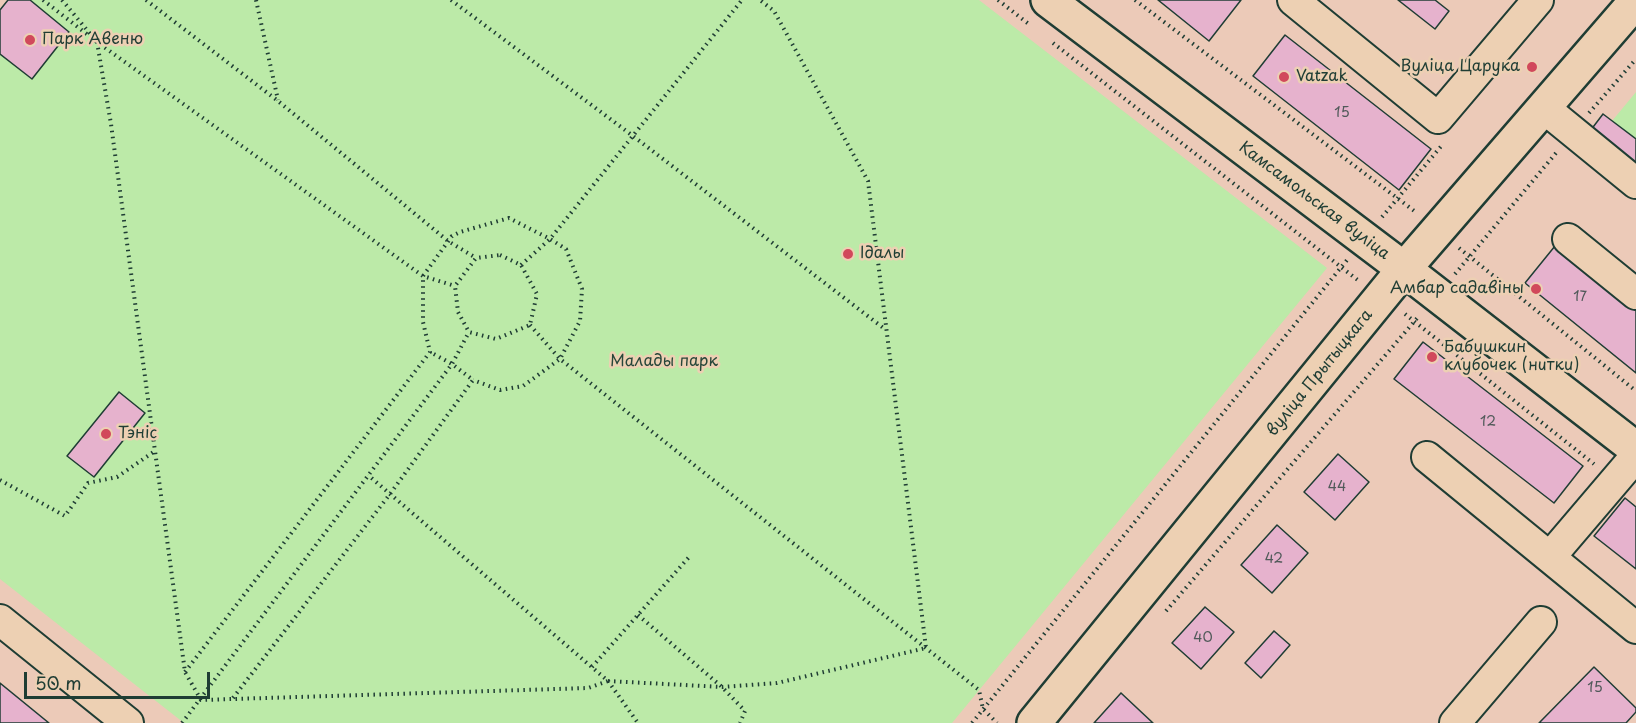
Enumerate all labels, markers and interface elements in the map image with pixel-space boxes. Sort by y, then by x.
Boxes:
place label: Парк Авеню [42,30,143,50]
marker: Парк Авеню [23,33,37,47]
place label: Вуліца Царука [1400,57,1520,77]
marker: Вуліца Царука [1525,60,1539,74]
place label: Vatzak [1296,67,1348,87]
marker: Vatzak [1277,70,1291,84]
house number: 15 [1334,105,1350,121]
street label: Камсамольская вуліца [1235,138,1393,264]
place label: Ідалы [860,244,904,264]
marker: Ідалы [841,247,855,261]
place label: Амбар садавіны [1390,279,1524,299]
marker: Амбар садавіны [1529,282,1543,296]
house number: 17 [1573,289,1587,305]
street label: вуліца Прытыцкага [1263,306,1377,440]
place label: Бабушкин клубочек (нитки) [1444,338,1580,376]
marker: Бабушкин клубочек (нитки) [1425,350,1439,364]
park label: Малады парк [610,352,718,372]
house number: 12 [1480,414,1496,430]
place label: Тэніс [118,424,157,444]
marker: Тэніс [99,427,113,441]
house number: 44 [1328,479,1346,495]
house number: 42 [1265,551,1283,567]
house number: 40 [1193,630,1213,646]
scale bar [27,660,213,698]
text: 50 m [35,669,82,696]
house number: 15 [1587,680,1603,696]

